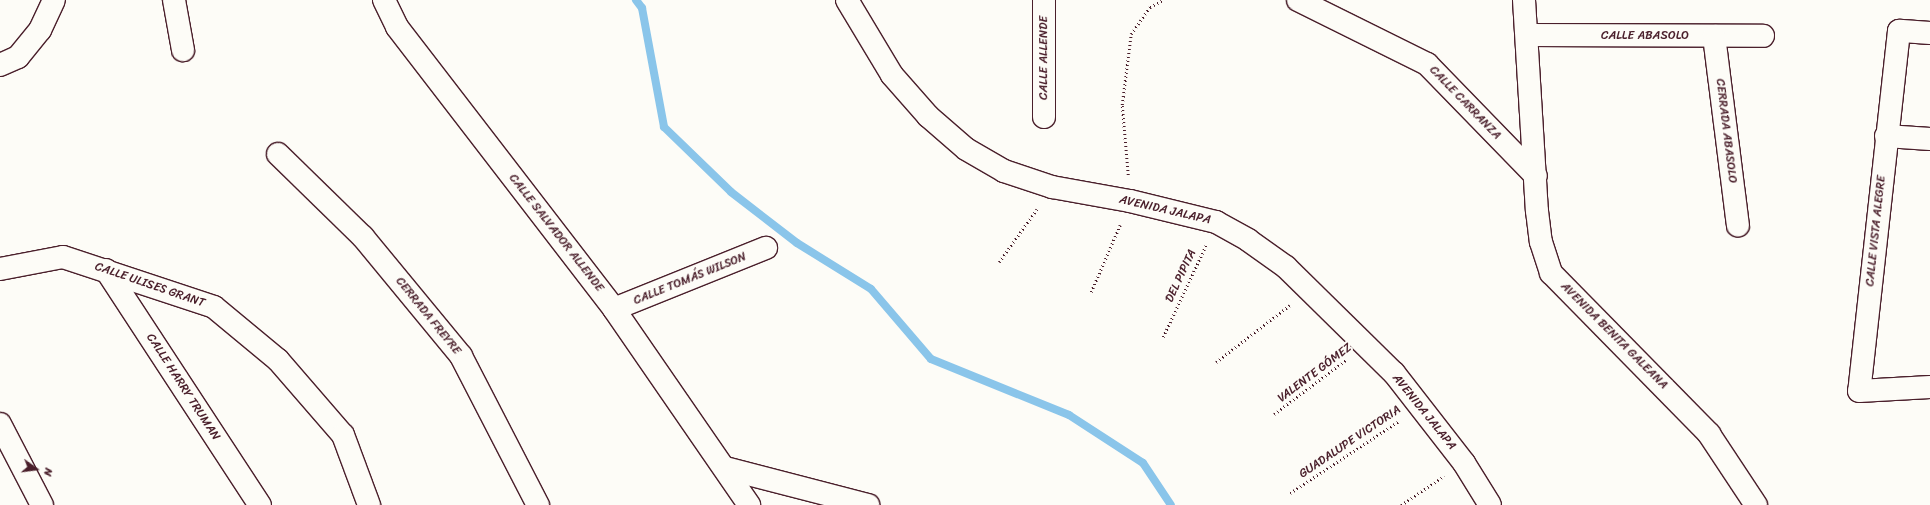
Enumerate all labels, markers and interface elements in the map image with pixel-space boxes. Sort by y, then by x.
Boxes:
street label: CALLE ALLENDE [1037,16,1051,100]
street label: CALLE ABASOLO [1601,29,1689,43]
street label: CALLE CARRANZA [1426,63,1504,143]
street label: CERRADA ABASOLO [1712,77,1740,185]
street label: CALLE SALVADOR ALLENDE [506,171,606,295]
street label: CALLE VISTA ALEGRE [1863,174,1889,288]
street label: AVENIDA JALAPA [1118,192,1212,228]
street label: DEL PIPITA [1162,247,1200,305]
street label: CALLE TOMÁS WILSON [631,250,749,308]
street label: CALLE ULISES GRANT [93,259,207,311]
street label: CERRADA FREYRE [392,274,464,358]
street label: AVENIDA BENITA GALEANA [1558,280,1670,392]
street label: CALLE HARRY TRUMAN [143,331,223,443]
street label: VALENTE GÓMEZ [1275,340,1355,406]
street label: AVENIDA JALAPA [1389,371,1459,453]
street label: GUADALUPE VICTORIA [1296,402,1404,482]
north arrow [16,449,56,489]
text: N [38,466,58,478]

